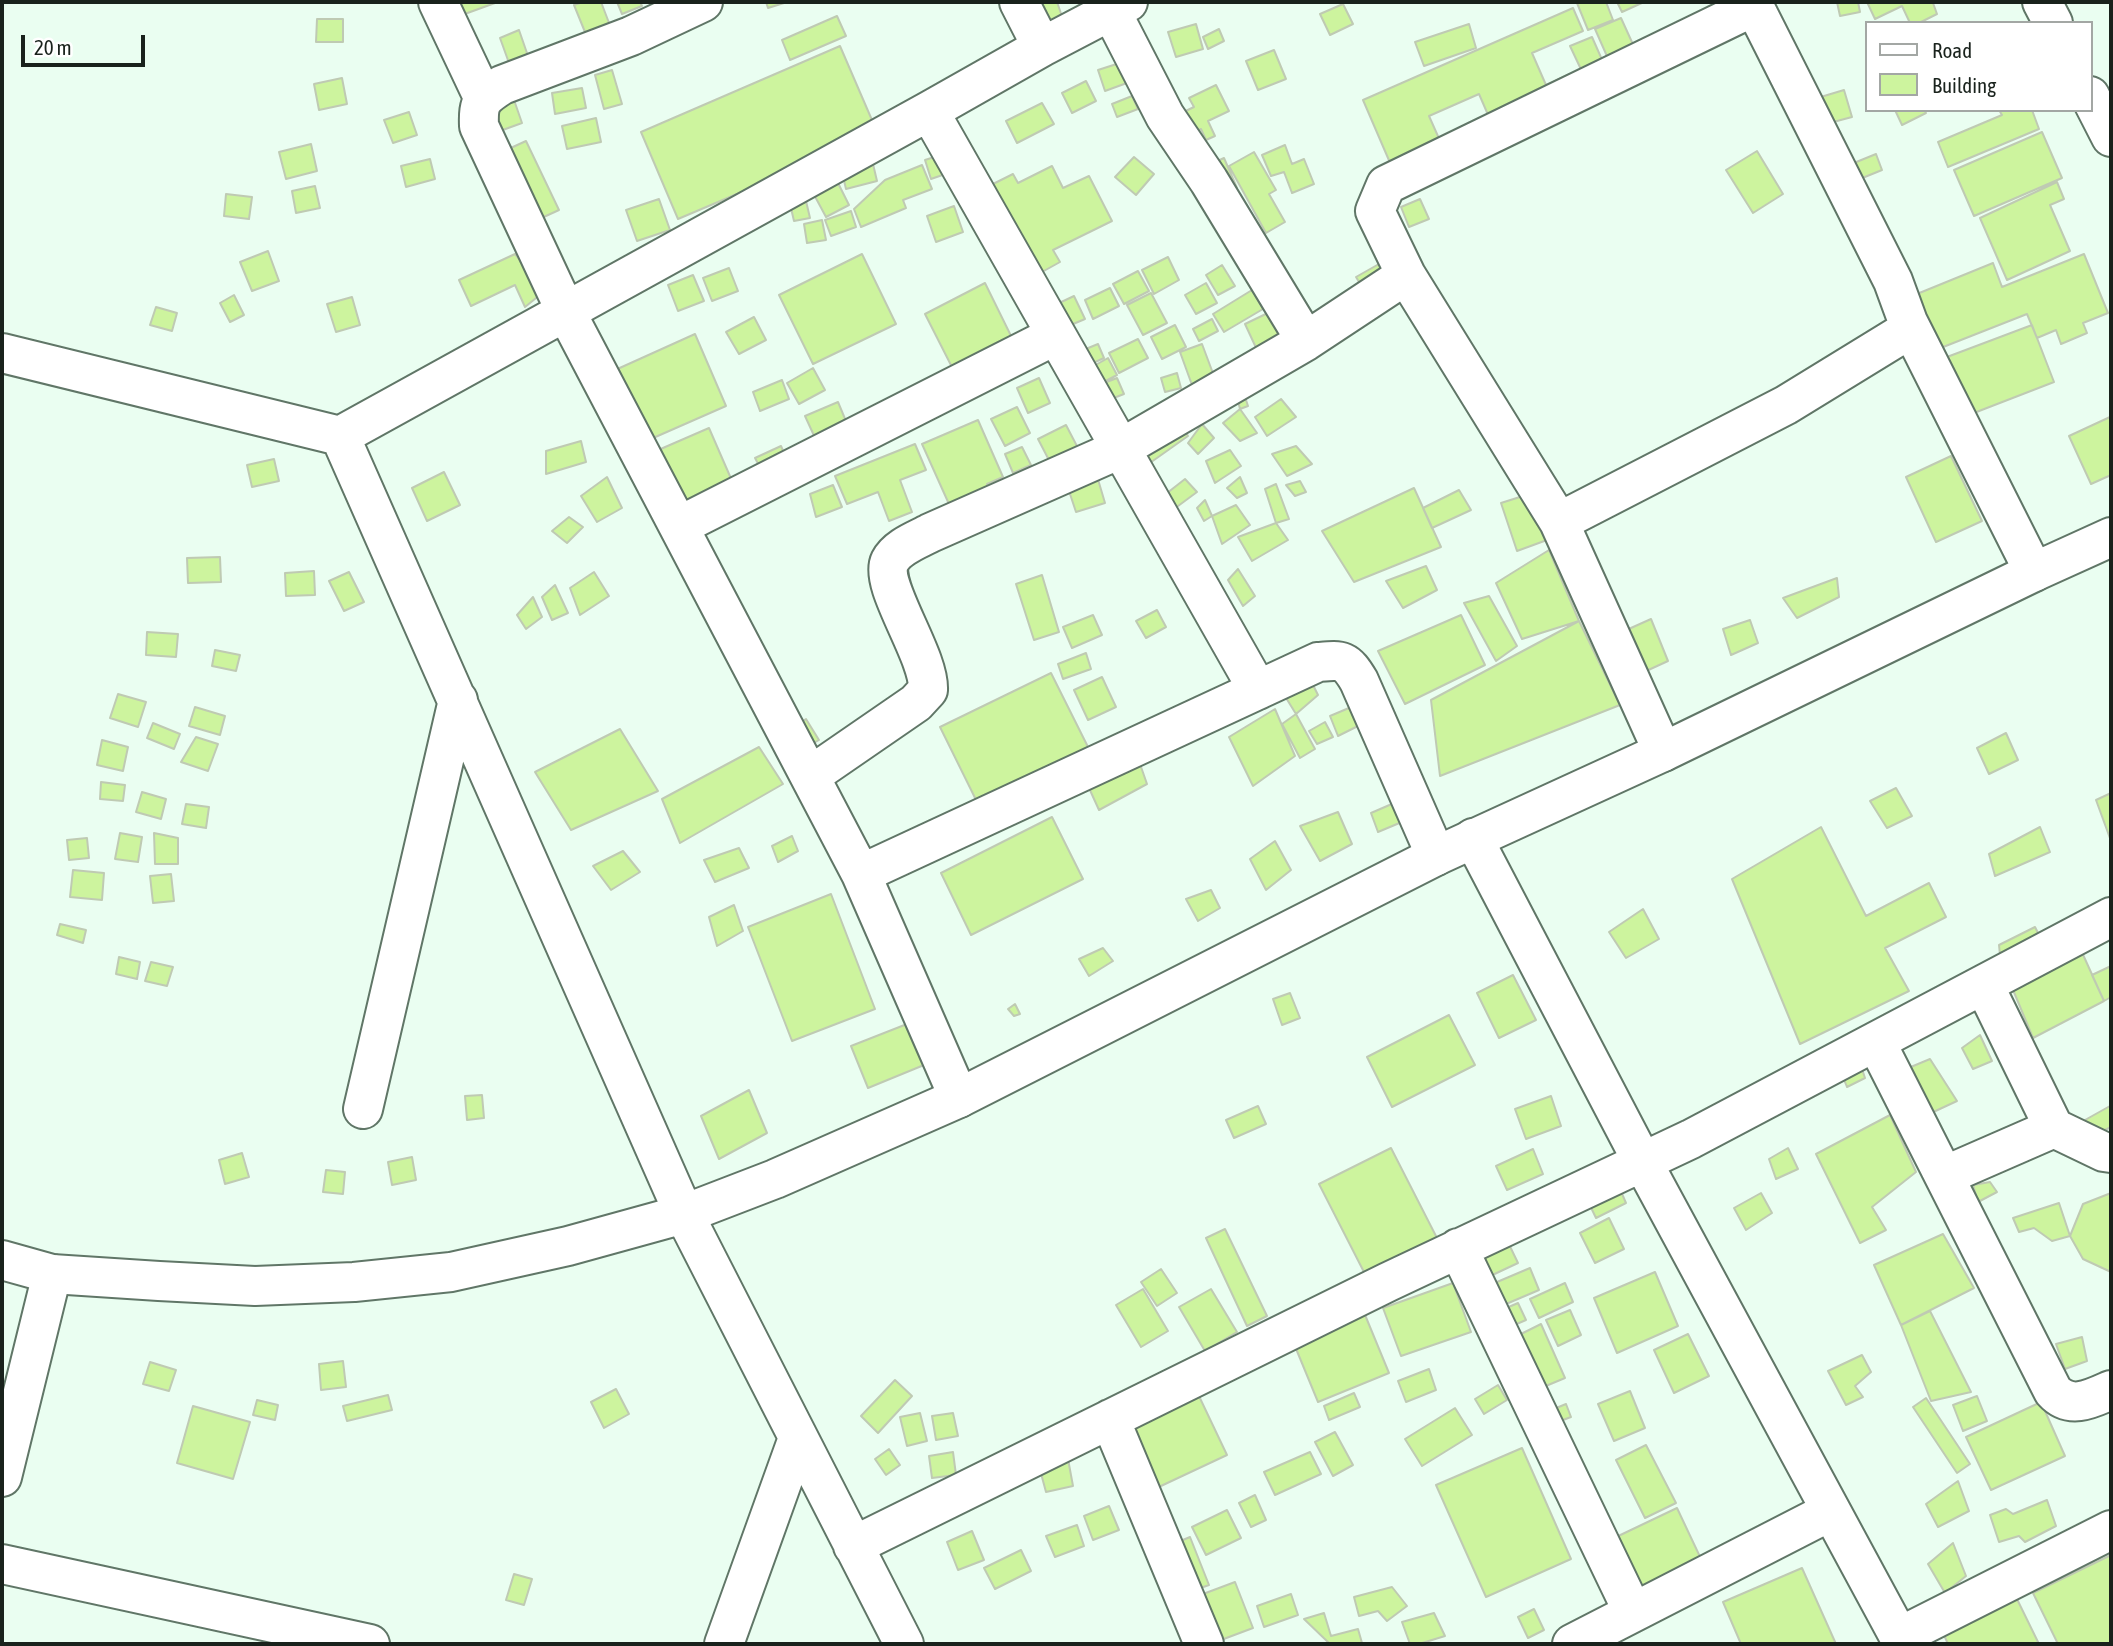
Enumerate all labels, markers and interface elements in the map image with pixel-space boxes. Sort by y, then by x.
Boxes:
scale bar [24,21,149,65]
legend [1864,21,2092,112]
text: 20 m [34,35,72,59]
text: Road [1932,38,1972,62]
text: Building [1932,73,1996,97]

